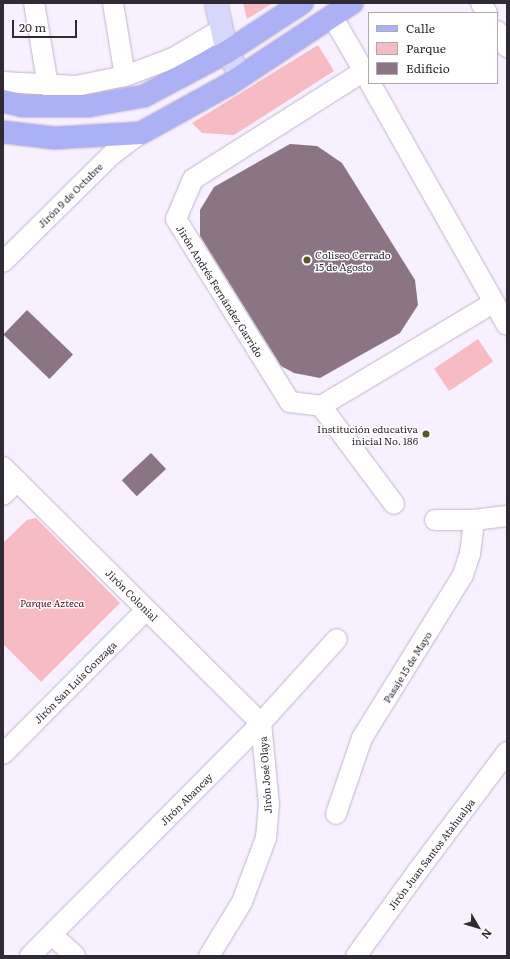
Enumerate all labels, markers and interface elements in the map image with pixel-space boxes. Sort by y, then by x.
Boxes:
scale bar [14,12,79,38]
legend [368,12,498,84]
text: 20 m [19,18,46,36]
text: Calle [406,19,435,37]
text: Parque [406,39,446,57]
text: Edificio [406,59,450,77]
street label: Jirón 9 de Octubre [35,160,105,230]
street label: Jirón Andrés Fernández Garrido [174,223,266,359]
place label: Coliseo Cerrado 15 de Agosto [315,248,391,272]
marker: Coliseo Cerrado 15 de Agosto [302,255,312,265]
place label: Institución educativa inicial No. 186 [317,422,418,446]
marker: Institución educativa inicial No. 186 [421,429,431,439]
street label: Jirón Colonial [104,567,160,623]
park label: Parque Azteca [20,597,84,609]
street label: Pasaje 15 de Mayo [380,629,434,705]
street label: Jirón San Luis Gonzaga [32,639,118,725]
street label: Jirón José Olaya [256,736,274,814]
street label: Jirón Abancay [158,771,214,827]
street label: Jirón Juan Santos Atahualpa [385,796,477,912]
north arrow [458,907,498,947]
text: N [478,926,497,943]

